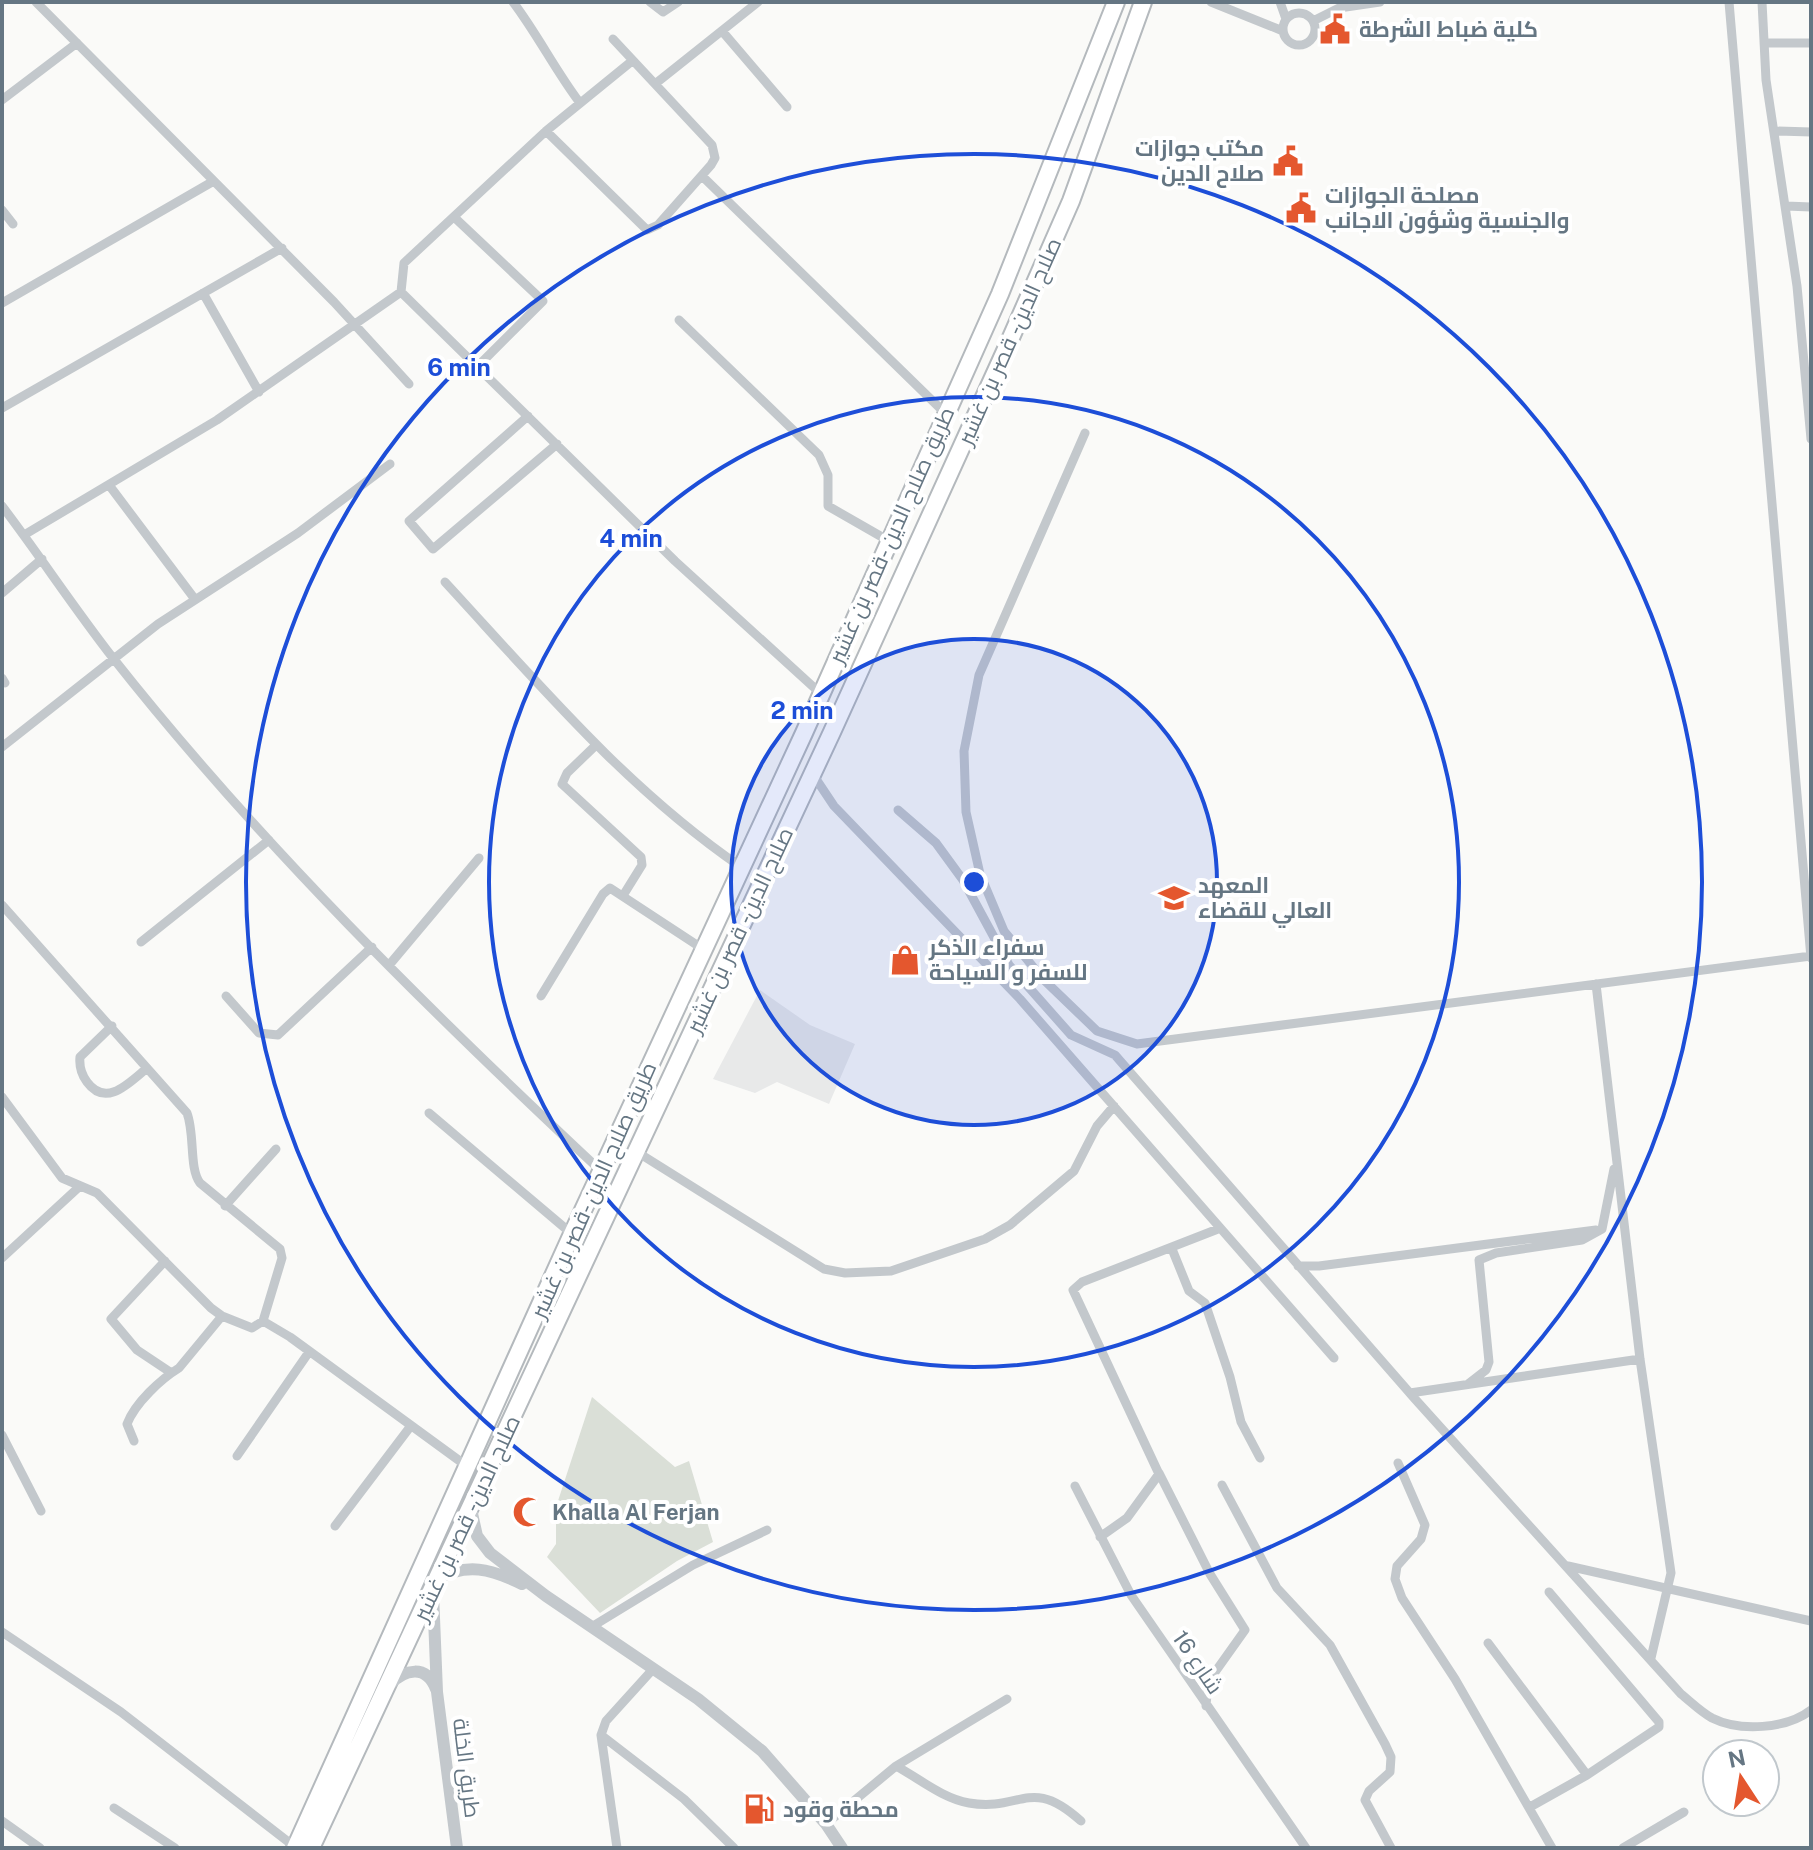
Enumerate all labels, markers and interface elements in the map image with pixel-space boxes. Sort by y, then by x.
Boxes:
public building icon: كلية ضباط الشرطة [1318,12,1352,46]
place label: كلية ضباط الشرطة [1359,16,1538,43]
place label: مكتب جوازات صلاح الدين [1135,135,1264,188]
public building icon: مكتب جوازات صلاح الدين [1271,144,1305,178]
place label: مصلحة الجوازات والجنسية وشؤون الاجانب [1325,182,1570,234]
public building icon: مصلحة الجوازات والجنسية وشؤون الاجانب [1284,191,1318,225]
street label: صلاح الدين - قصر بن غشير [951,234,1068,451]
text: 6 min [427,353,491,381]
street label: طريق صلاح الدين -قصر بن غشير [822,403,961,670]
text: 4 min [599,524,663,552]
text: 2 min [771,696,833,724]
street label: صلاح الدين - قصر بن غشير [679,823,800,1040]
centre of rings [960,868,988,896]
place label: المعهد العالي للقضاء [1198,872,1332,928]
school or university icon: المعهد العالي للقضاء [1157,881,1191,915]
place label: سفراء الذكر للسفر و السياحة [928,934,1087,986]
shop icon: سفراء الذكر للسفر و السياحة [888,943,922,977]
street label: طريق صلاح الدين -قصر بن غشير [524,1058,663,1325]
street label: صلاح الدين - قصر بن غشير [406,1411,527,1628]
mosque icon: Khalla Al Ferjan [511,1495,545,1529]
place label: Khalla Al Ferjan [552,1499,720,1525]
street label: شارع 16 [1166,1625,1229,1700]
street label: طريق الخلة [447,1717,486,1819]
north arrow [1701,1738,1781,1818]
text: N [1726,1744,1748,1773]
fuel station icon: محطة وقود [742,1792,776,1826]
place label: محطة وقود [783,1796,899,1823]

